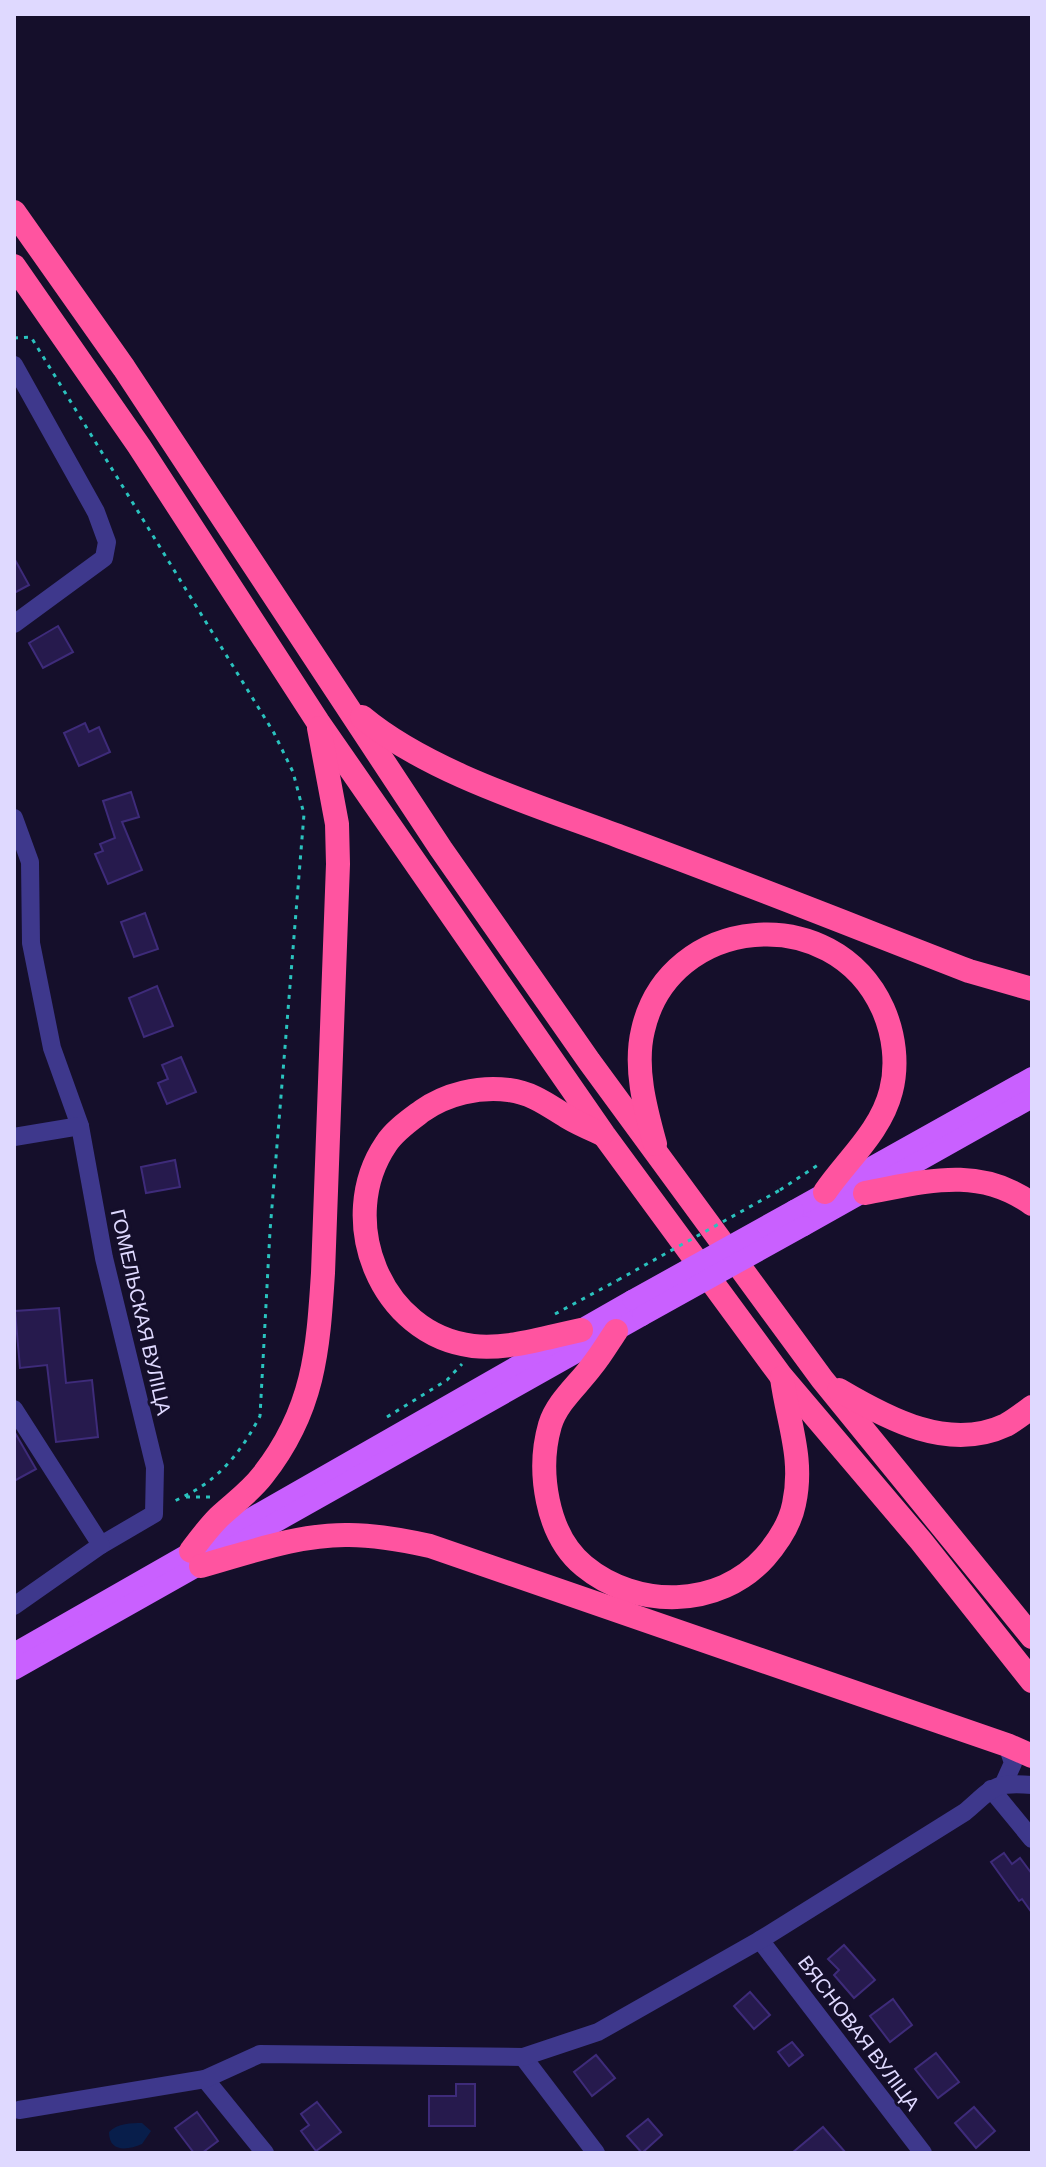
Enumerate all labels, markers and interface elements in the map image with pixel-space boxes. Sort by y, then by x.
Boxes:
street label: ГОМЕЛЬСКАЯ ВУЛІЦА [107,1207,177,1418]
street label: ВЯСНОВАЯ ВУЛІЦА [794,1950,926,2115]

